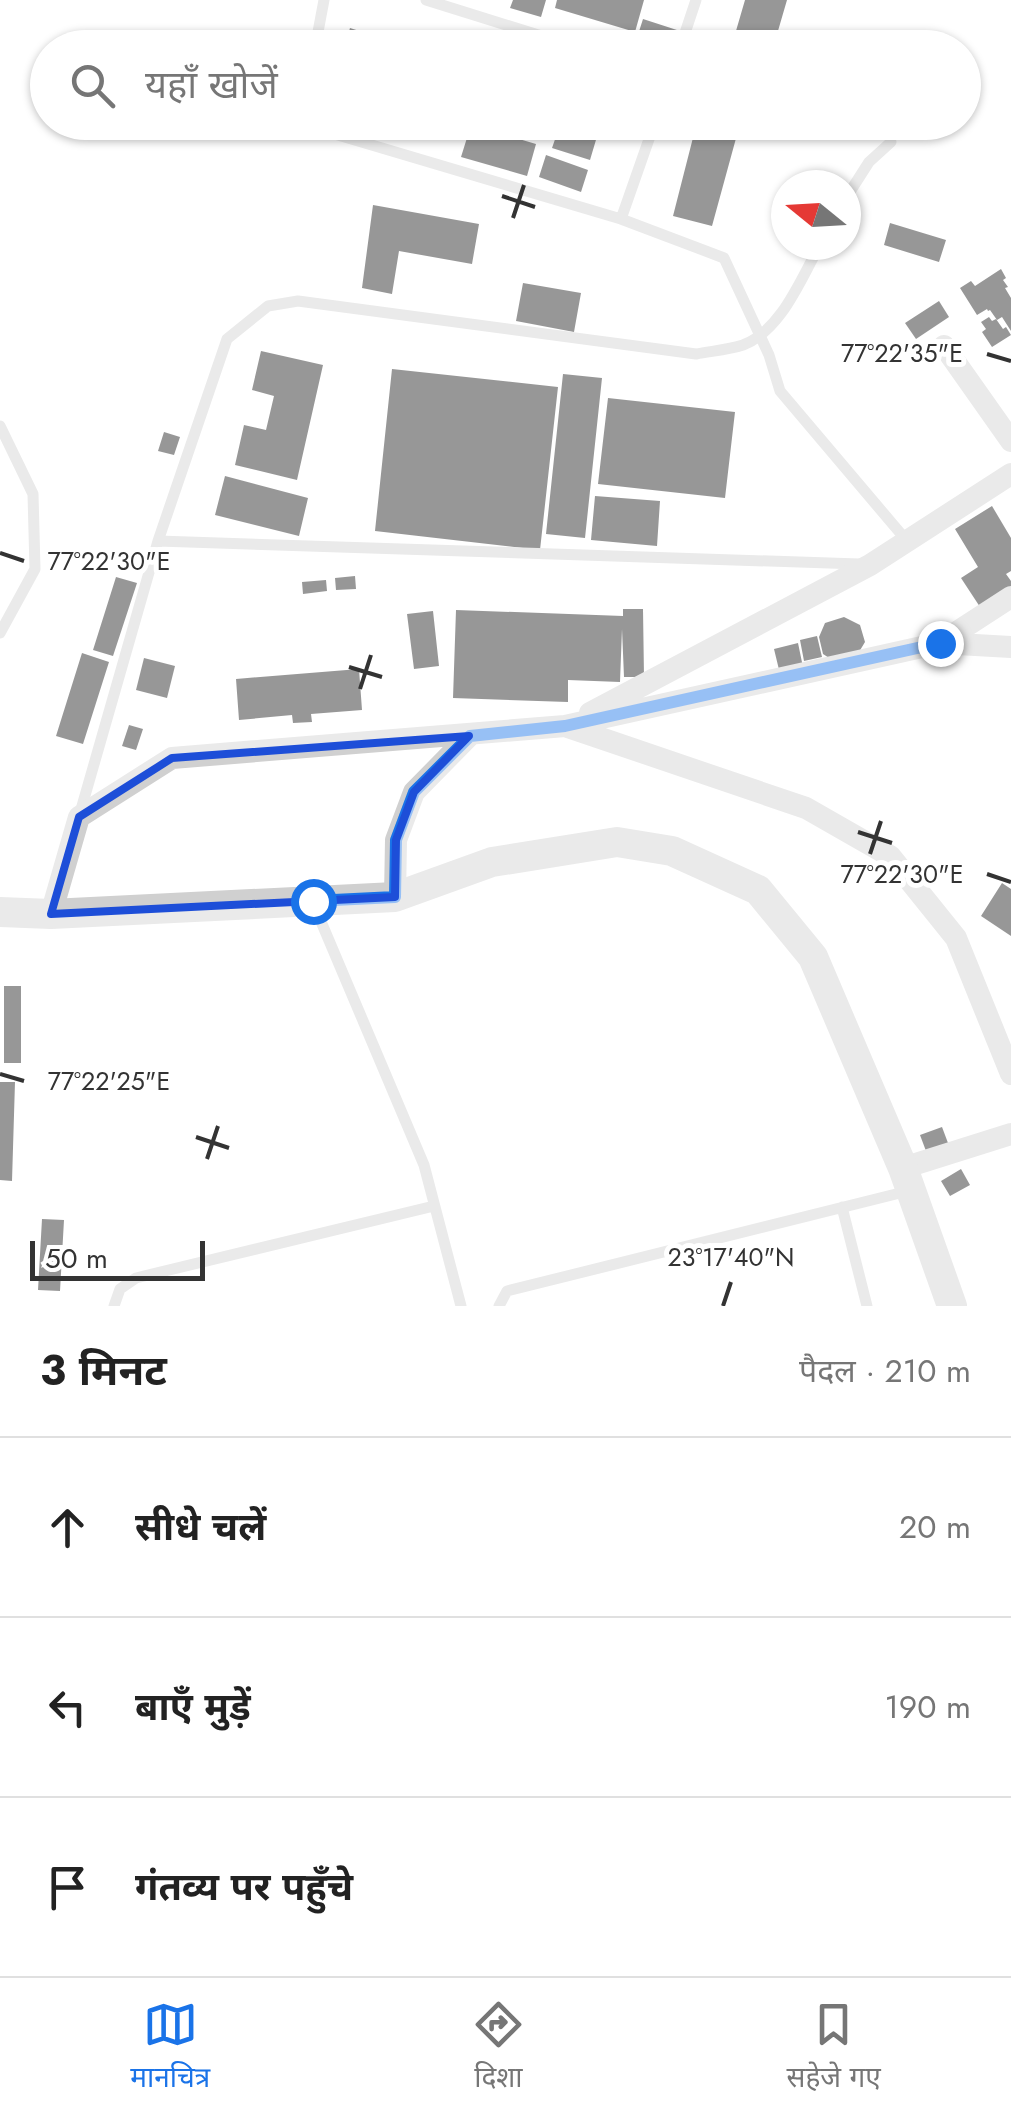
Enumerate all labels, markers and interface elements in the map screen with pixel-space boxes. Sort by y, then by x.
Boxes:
search box [30,30,981,140]
text: यहाँ खोजें [145,57,278,112]
icon: search [65,58,120,113]
north arrow [771,170,861,260]
text: 77°22'35"E [841,335,963,371]
text: 77°22'30"E [48,543,170,579]
route end [918,621,964,667]
text: 77°22'30"E [841,856,963,892]
route start [291,879,337,925]
text: 77°22'25"E [48,1063,170,1099]
scale bar [30,1236,205,1280]
text: 50 m [45,1238,108,1279]
text: 23°17'40"N [668,1239,794,1275]
text: 3 मिनट [40,1340,167,1401]
text: पैदल · 210 m [799,1348,971,1394]
text: सीधे चलें [135,1499,266,1554]
icon: ahead [40,1500,95,1555]
text: 20 m [899,1504,971,1550]
text: बाएँ मुड़ें [135,1679,251,1734]
icon: left [40,1680,95,1735]
text: 190 m [884,1684,971,1730]
text: गंतव्य पर पहुँचे [135,1859,353,1914]
icon: arrive [40,1860,95,1915]
tab: मानचित्र [130,1997,210,2098]
tab: दिशा [471,1997,526,2098]
tab: सहेजे गए [786,1997,881,2098]

